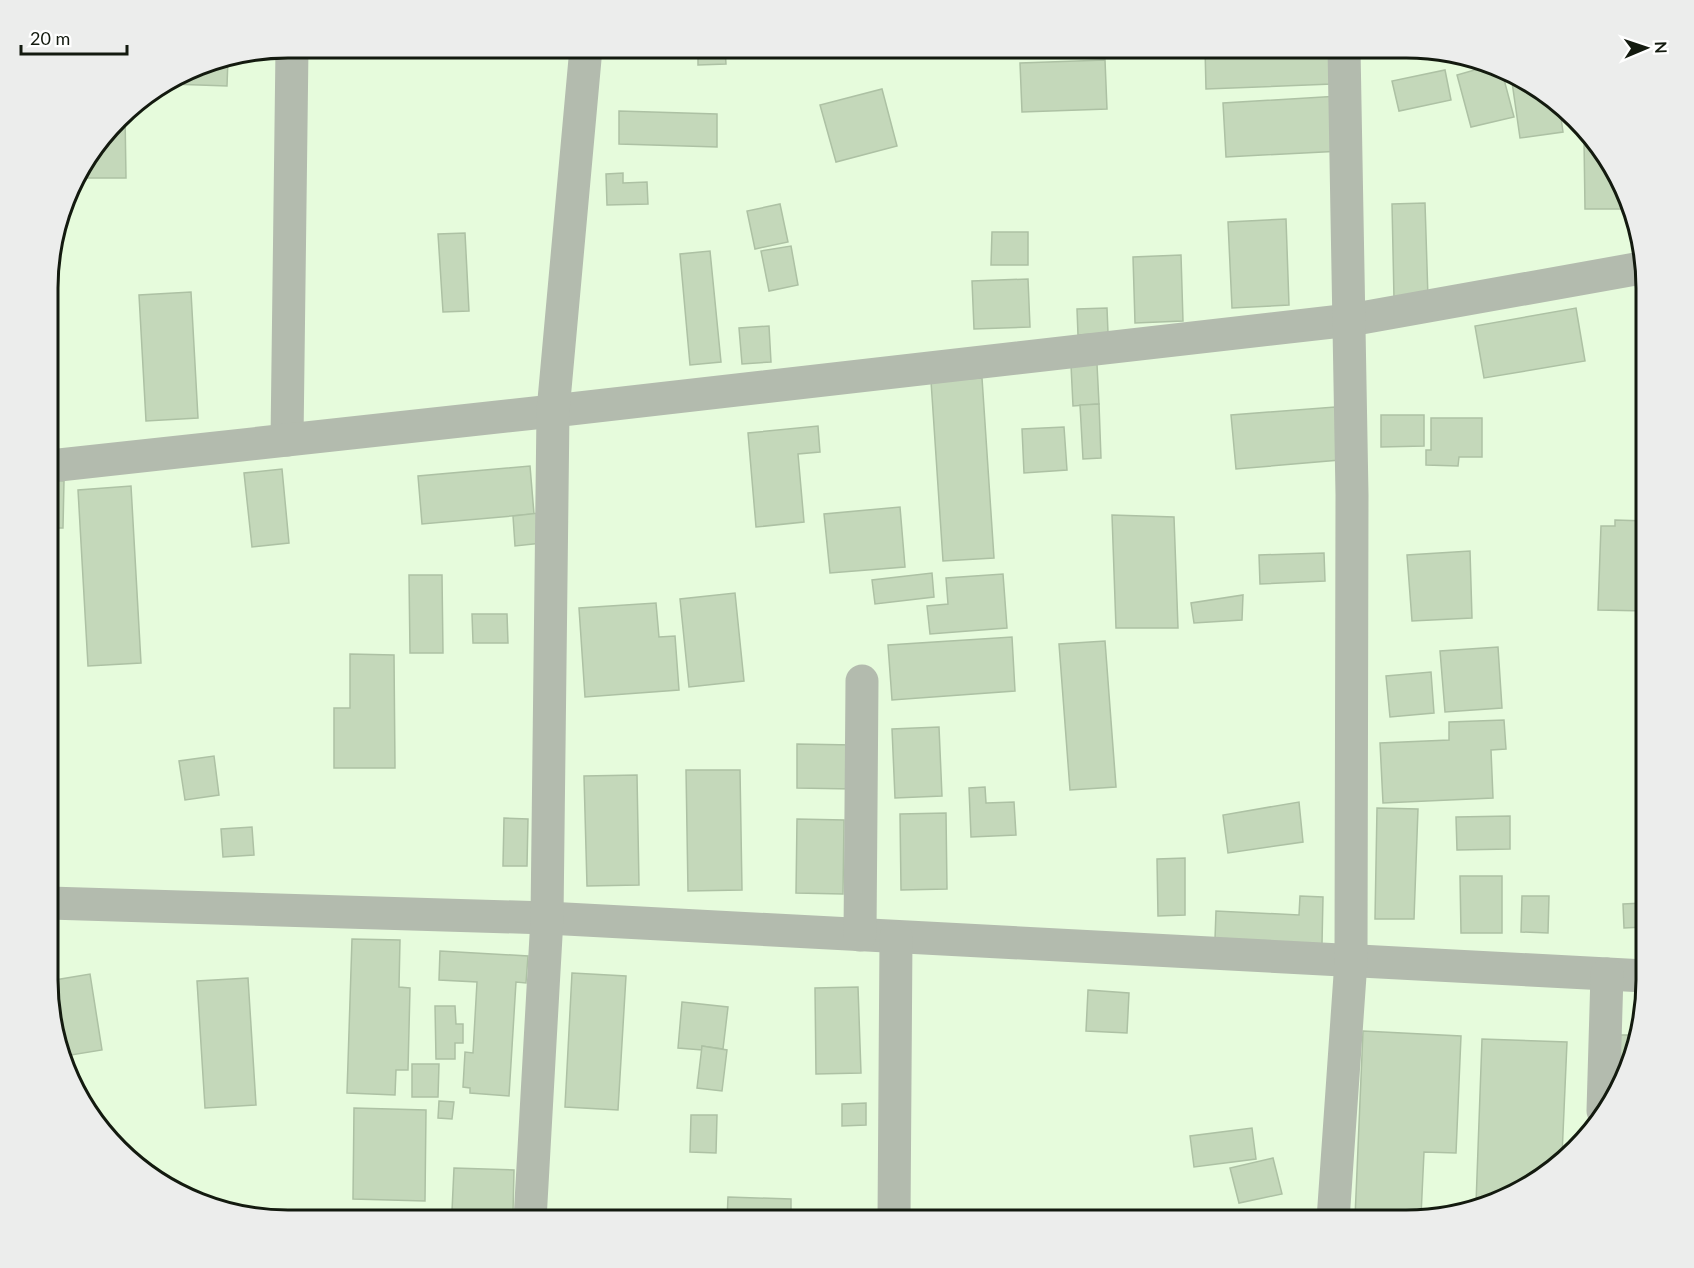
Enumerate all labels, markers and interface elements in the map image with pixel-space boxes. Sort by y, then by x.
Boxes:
scale bar [21,18,128,56]
north arrow [1616,18,1676,78]
text: 20 m [30,27,70,49]
text: N [1652,41,1671,54]

